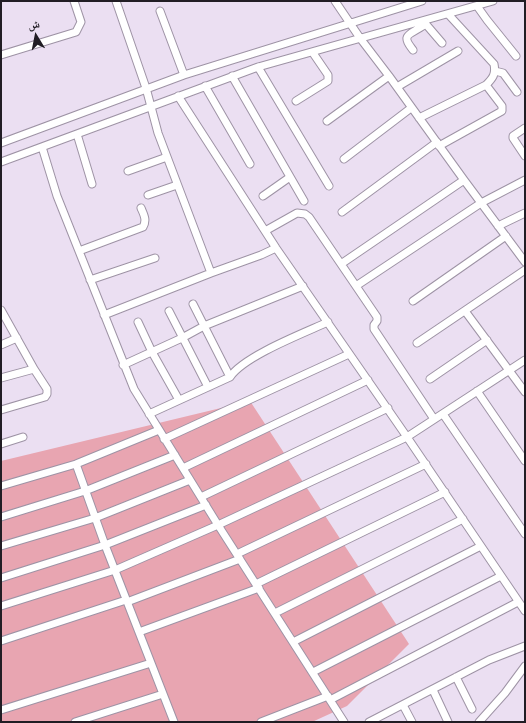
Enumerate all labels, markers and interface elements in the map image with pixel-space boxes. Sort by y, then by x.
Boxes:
north arrow [16,16,56,56]
text: ش [27,17,41,31]

